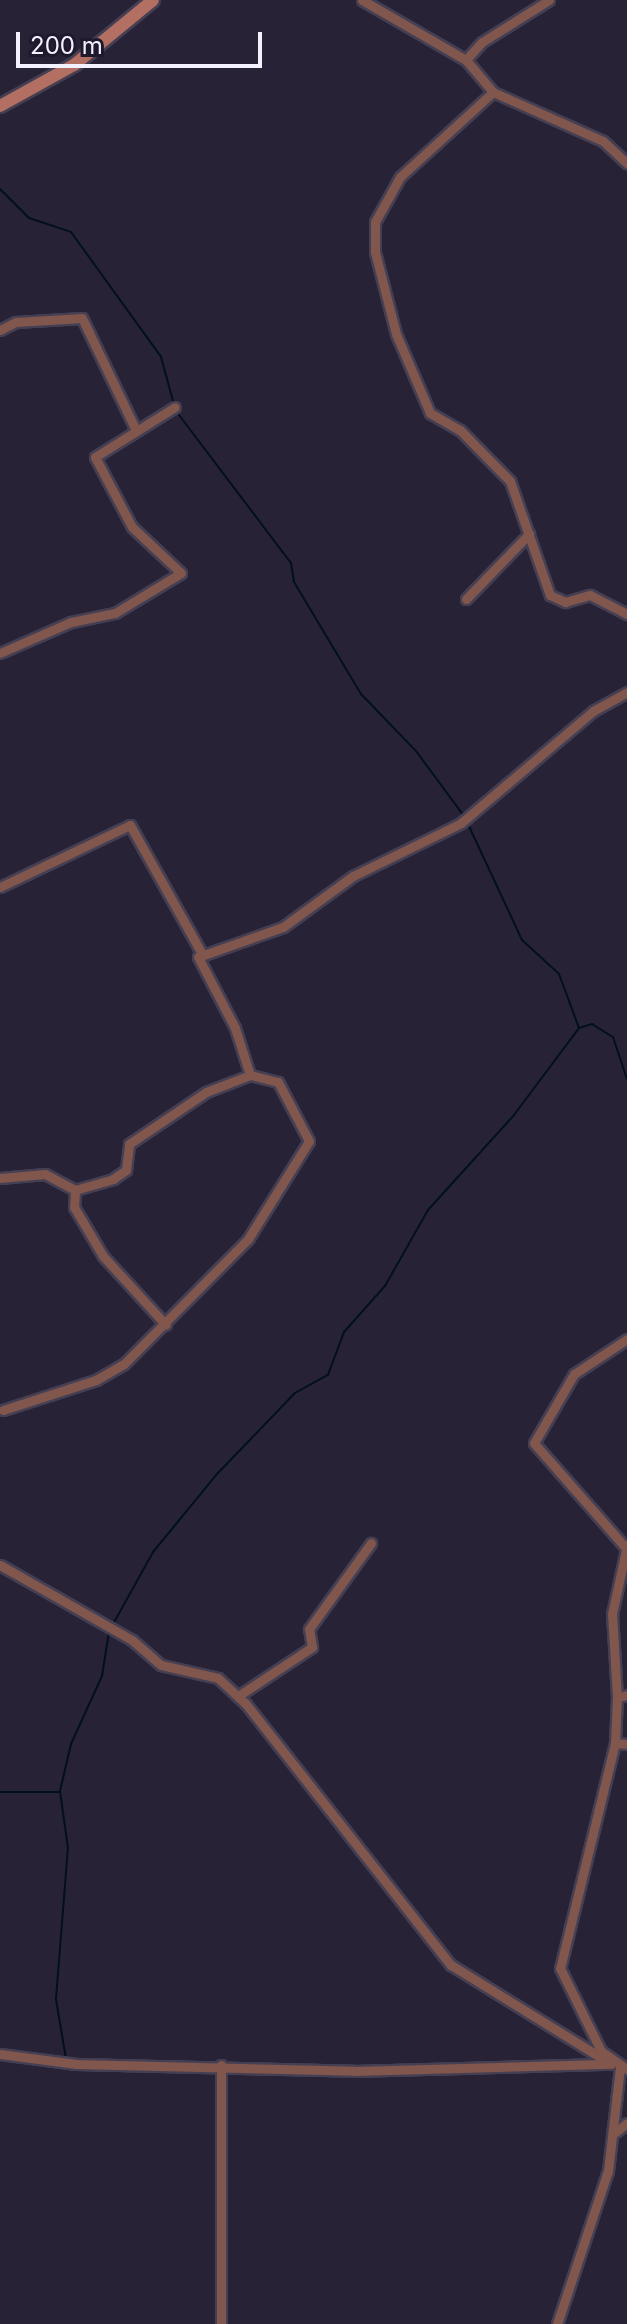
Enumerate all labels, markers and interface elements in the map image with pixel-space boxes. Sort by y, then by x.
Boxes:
scale bar [20,16,266,66]
text: 200 m [30,31,103,60]

